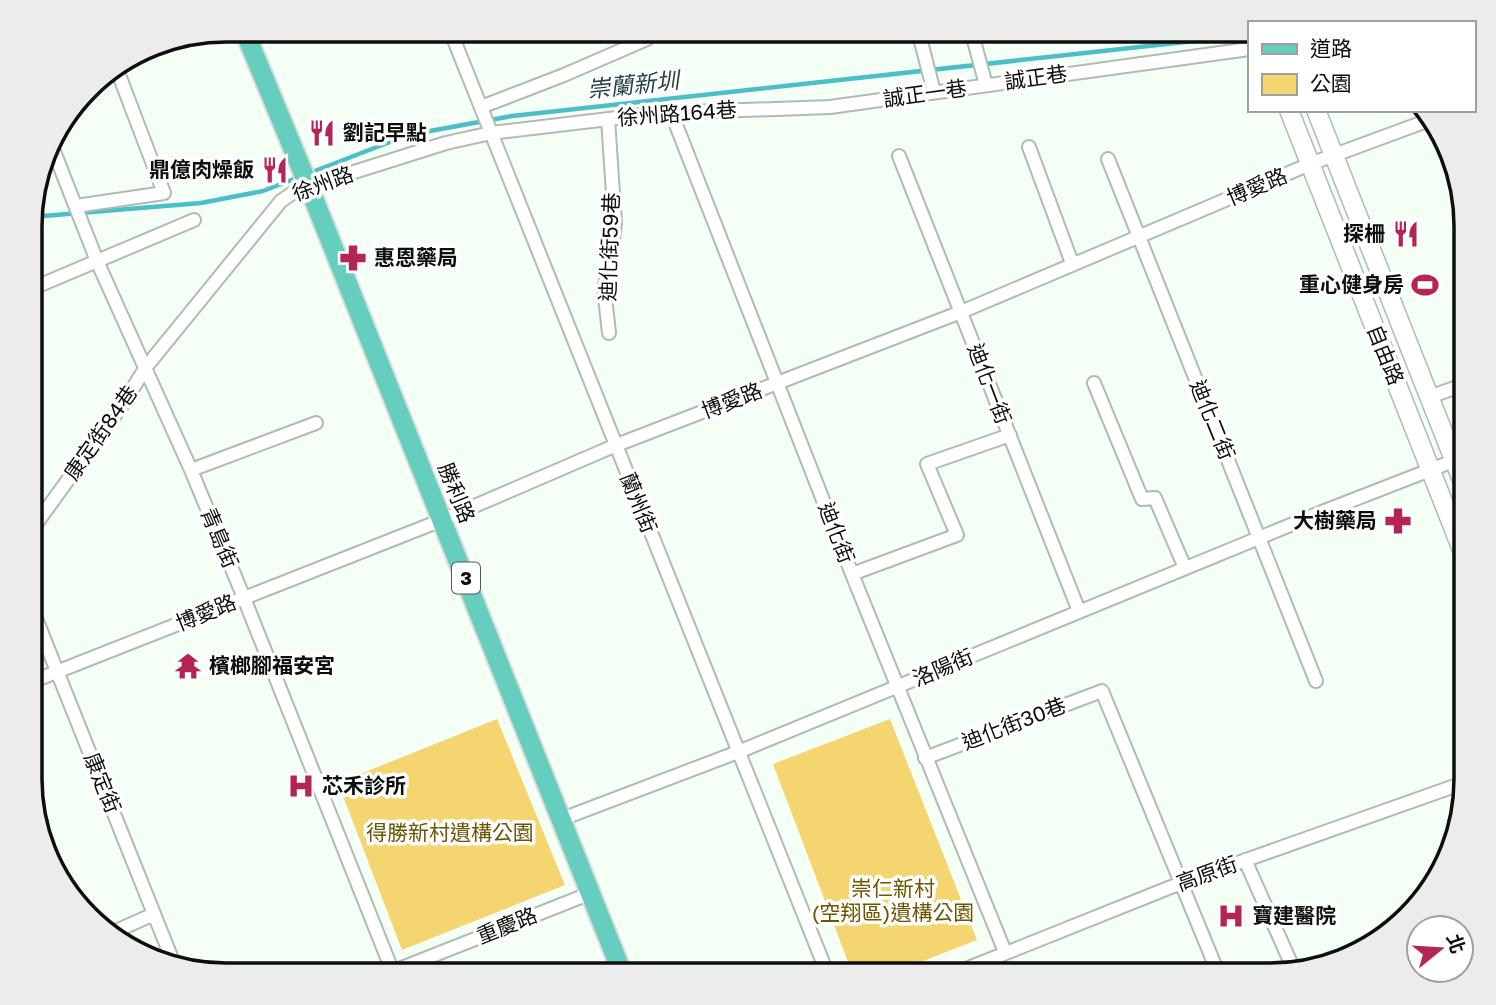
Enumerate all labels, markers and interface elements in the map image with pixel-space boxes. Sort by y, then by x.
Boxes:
legend [1248,21,1475,112]
text: 道路 [1310,35,1352,61]
street label: 誠正巷 [1003,60,1069,94]
water label: 崇蘭新圳 [586,65,683,103]
text: 公園 [1310,70,1352,96]
street label: 誠正一巷 [881,74,968,112]
street label: 徐州路164巷 [616,96,738,130]
restaurant icon: 劉記早點 [307,118,337,148]
place label: 劉記早點 [343,119,427,145]
restaurant icon: 鼎億肉燥飯 [260,155,290,185]
place label: 鼎億肉燥飯 [149,156,254,182]
street label: 徐州路 [289,160,357,206]
street label: 博愛路 [1223,162,1291,210]
street label: 迪化街59巷 [594,192,624,302]
restaurant icon: 探柵 [1391,219,1421,249]
place label: 探柵 [1343,220,1385,246]
pharmacy icon: 惠恩藥局 [338,243,368,273]
place label: 惠恩藥局 [374,244,458,270]
sports icon: 重心健身房 [1410,270,1440,300]
place label: 重心健身房 [1299,271,1404,297]
street label: 自由路 [1362,321,1410,389]
street label: 迪化一街 [963,340,1017,428]
street label: 迪化二街 [1185,376,1241,463]
street label: 博愛路 [698,377,766,423]
street label: 康定街84巷 [58,380,142,485]
street label: 勝利路 [433,459,481,527]
street label: 蘭州街 [615,469,663,537]
street label: 迪化街 [814,499,860,567]
street label: 青島街 [196,504,244,572]
pharmacy icon: 大樹藥局 [1383,506,1413,536]
place label: 大樹藥局 [1293,507,1377,533]
road number: 3 [452,562,480,594]
street label: 博愛路 [172,588,240,636]
street label: 洛陽街 [909,643,977,691]
temple icon: 檳榔腳福安宮 [173,651,203,681]
place label: 檳榔腳福安宮 [209,652,335,678]
street label: 迪化街30巷 [958,691,1069,755]
street label: 康定街 [79,749,127,817]
hospital icon: 芯禾診所 [286,771,316,801]
place label: 芯禾診所 [322,772,406,798]
park label: 得勝新村遺構公園 [366,819,534,845]
street label: 高原街 [1173,850,1241,896]
park label: 崇仁新村 (空翔區)遺構公園 [812,875,974,925]
street label: 重慶路 [473,901,541,949]
hospital icon: 寶建醫院 [1216,901,1246,931]
place label: 寶建醫院 [1252,902,1336,928]
north arrow [1405,914,1475,984]
text: 北 [1443,931,1471,956]

